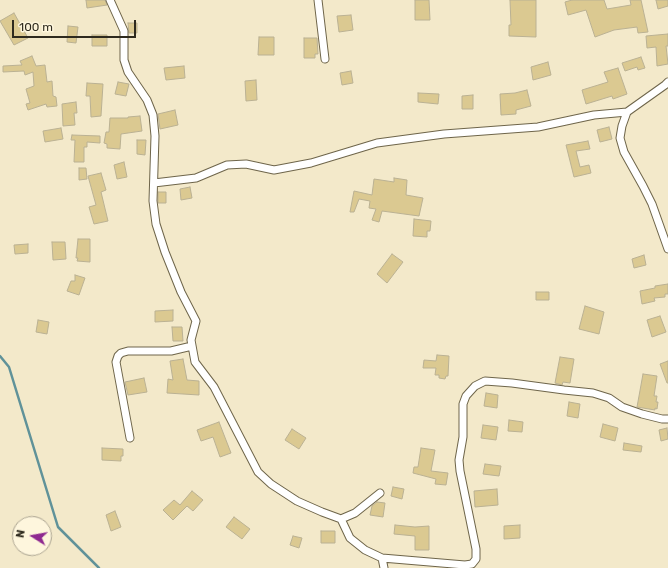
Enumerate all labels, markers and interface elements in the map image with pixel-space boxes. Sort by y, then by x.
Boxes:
scale bar [14,12,138,38]
text: 100 m [19,20,53,34]
north arrow [12,516,52,556]
text: N [14,529,28,539]

